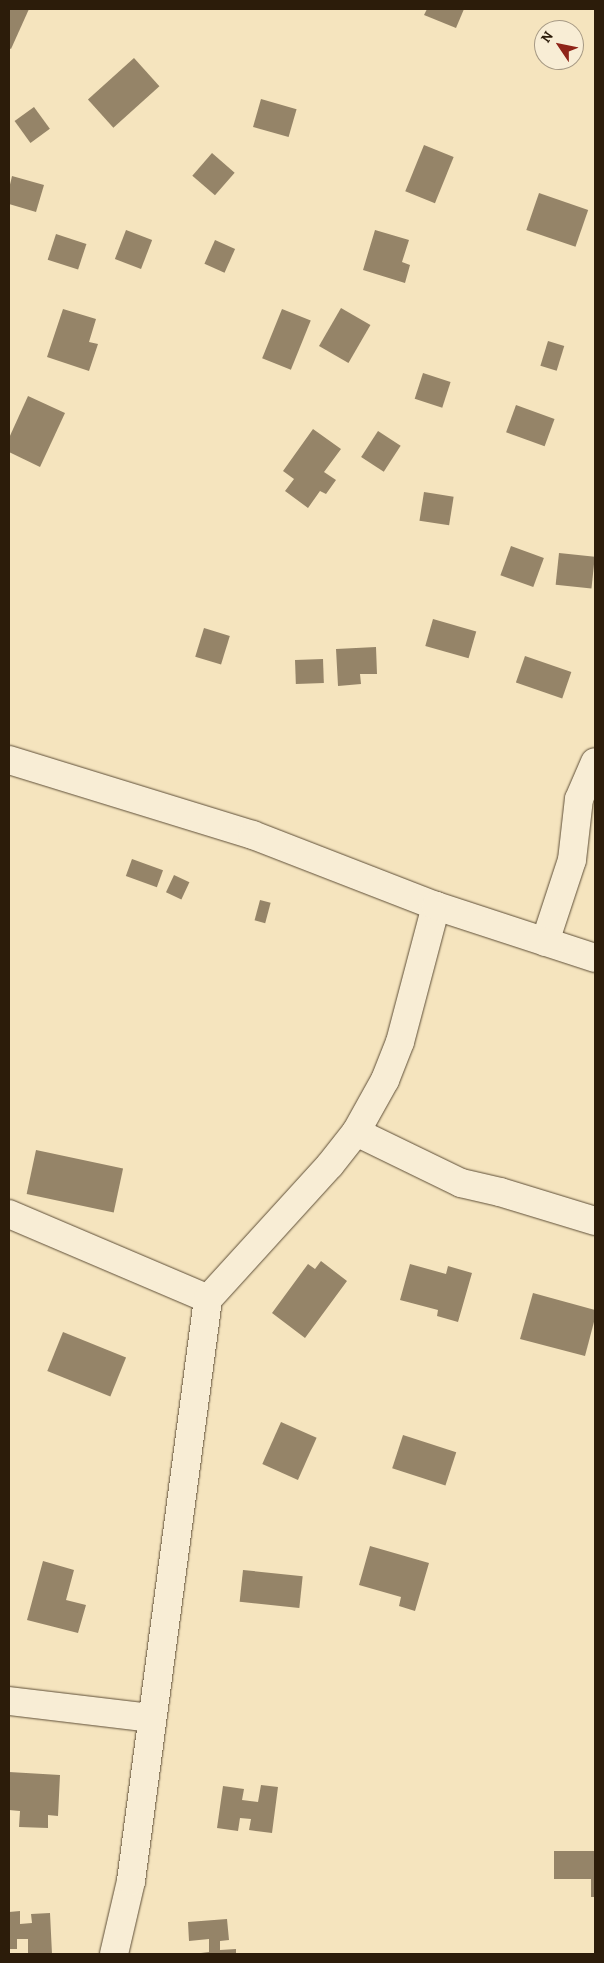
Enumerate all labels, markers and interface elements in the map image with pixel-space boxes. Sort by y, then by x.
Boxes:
north arrow [534,20,584,70]
text: N [536,27,558,46]

